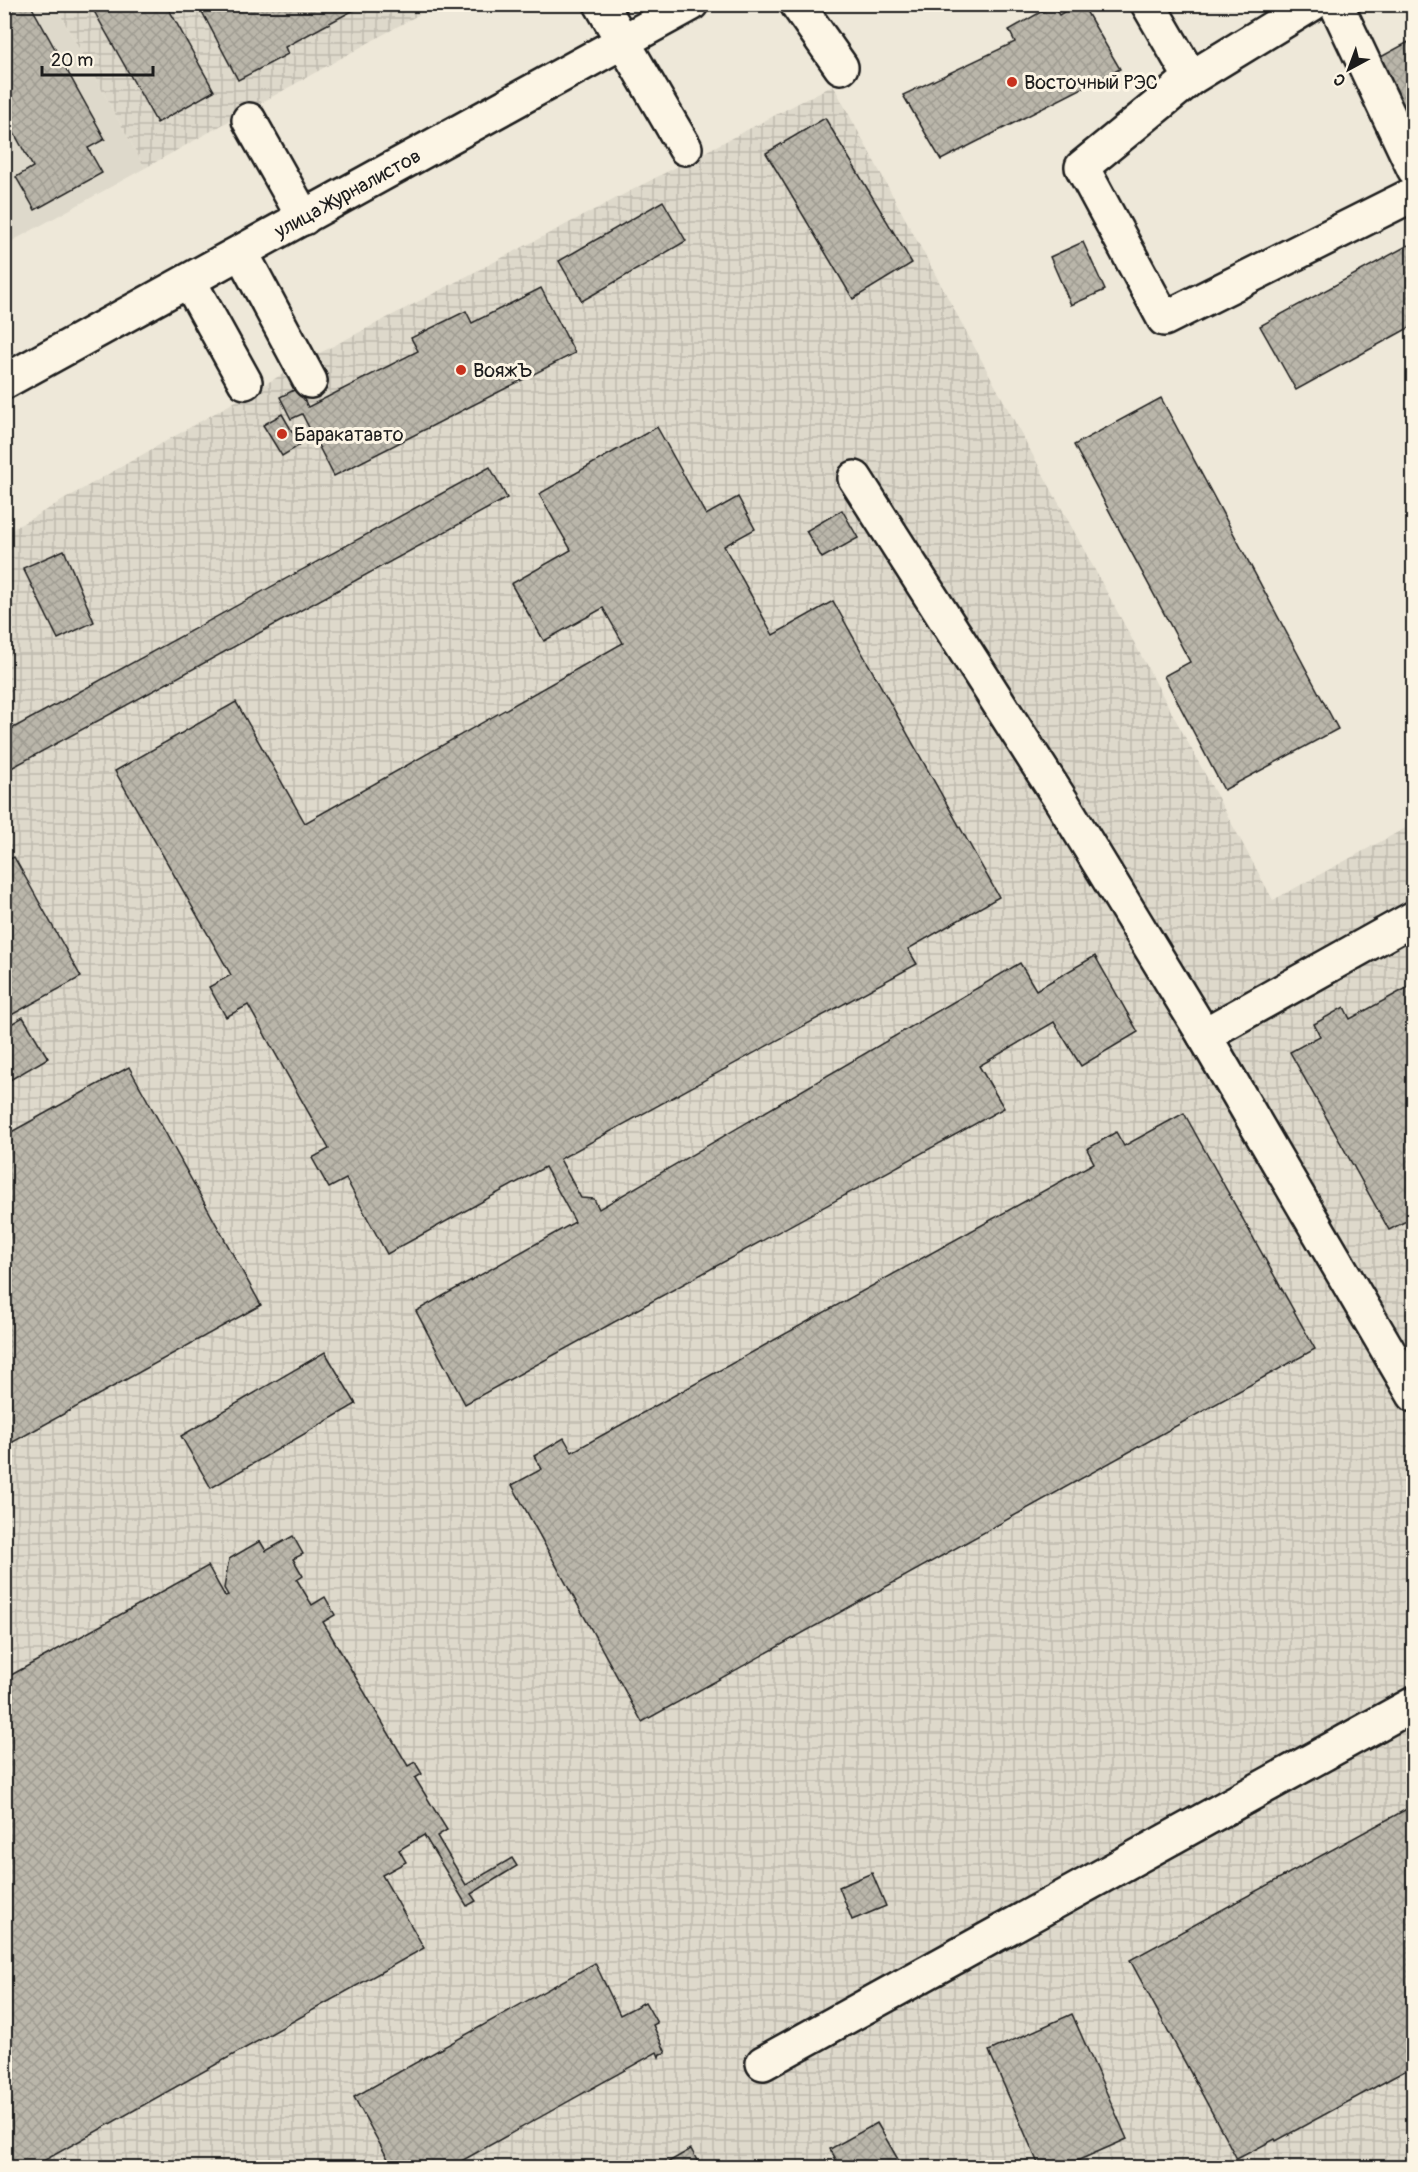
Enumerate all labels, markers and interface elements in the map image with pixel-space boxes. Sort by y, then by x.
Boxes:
scale bar [42,39,153,77]
north arrow [1319,39,1379,99]
text: 20 m [51,49,93,72]
text: С [1329,69,1350,90]
place label: Восточный РЭС [1024,70,1158,95]
marker: Восточный РЭС [1005,75,1019,89]
street label: улица Журналистов [269,143,425,244]
place label: ВояжЪ [473,358,532,383]
marker: ВояжЪ [454,363,468,377]
place label: Баракатавто [294,422,404,447]
marker: Баракатавто [275,427,289,441]

